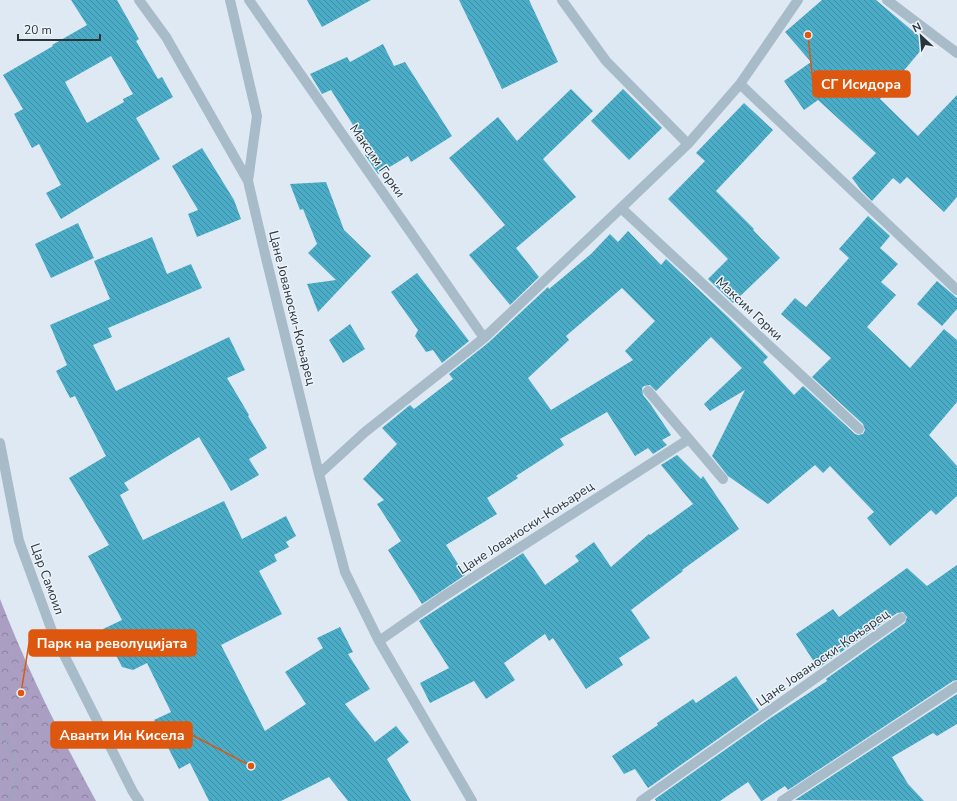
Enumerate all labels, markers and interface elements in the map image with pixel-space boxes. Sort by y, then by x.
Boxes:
scale bar [18,16,100,42]
north arrow [901,16,941,56]
text: N [910,19,924,36]
text: 20 m [24,22,52,38]
callout: СГ Исидора [813,71,910,97]
text: СГ Исидора [821,75,901,94]
street label: Максим Горки [345,121,409,201]
street label: Цане Јованоски-Коњарец [264,229,320,387]
street label: Максим Горки [712,273,786,345]
street label: Цане Јованоски-Коњарец [455,477,598,579]
street label: Цар Самоил [26,541,68,617]
street label: Цане Јованоски-Коњарец [753,605,893,711]
callout: Парк на револуцијата [29,630,196,656]
text: Парк на револуцијата [37,634,187,653]
callout: Аванти Ин Кисела [51,722,192,748]
text: Аванти Ин Кисела [59,726,185,745]

